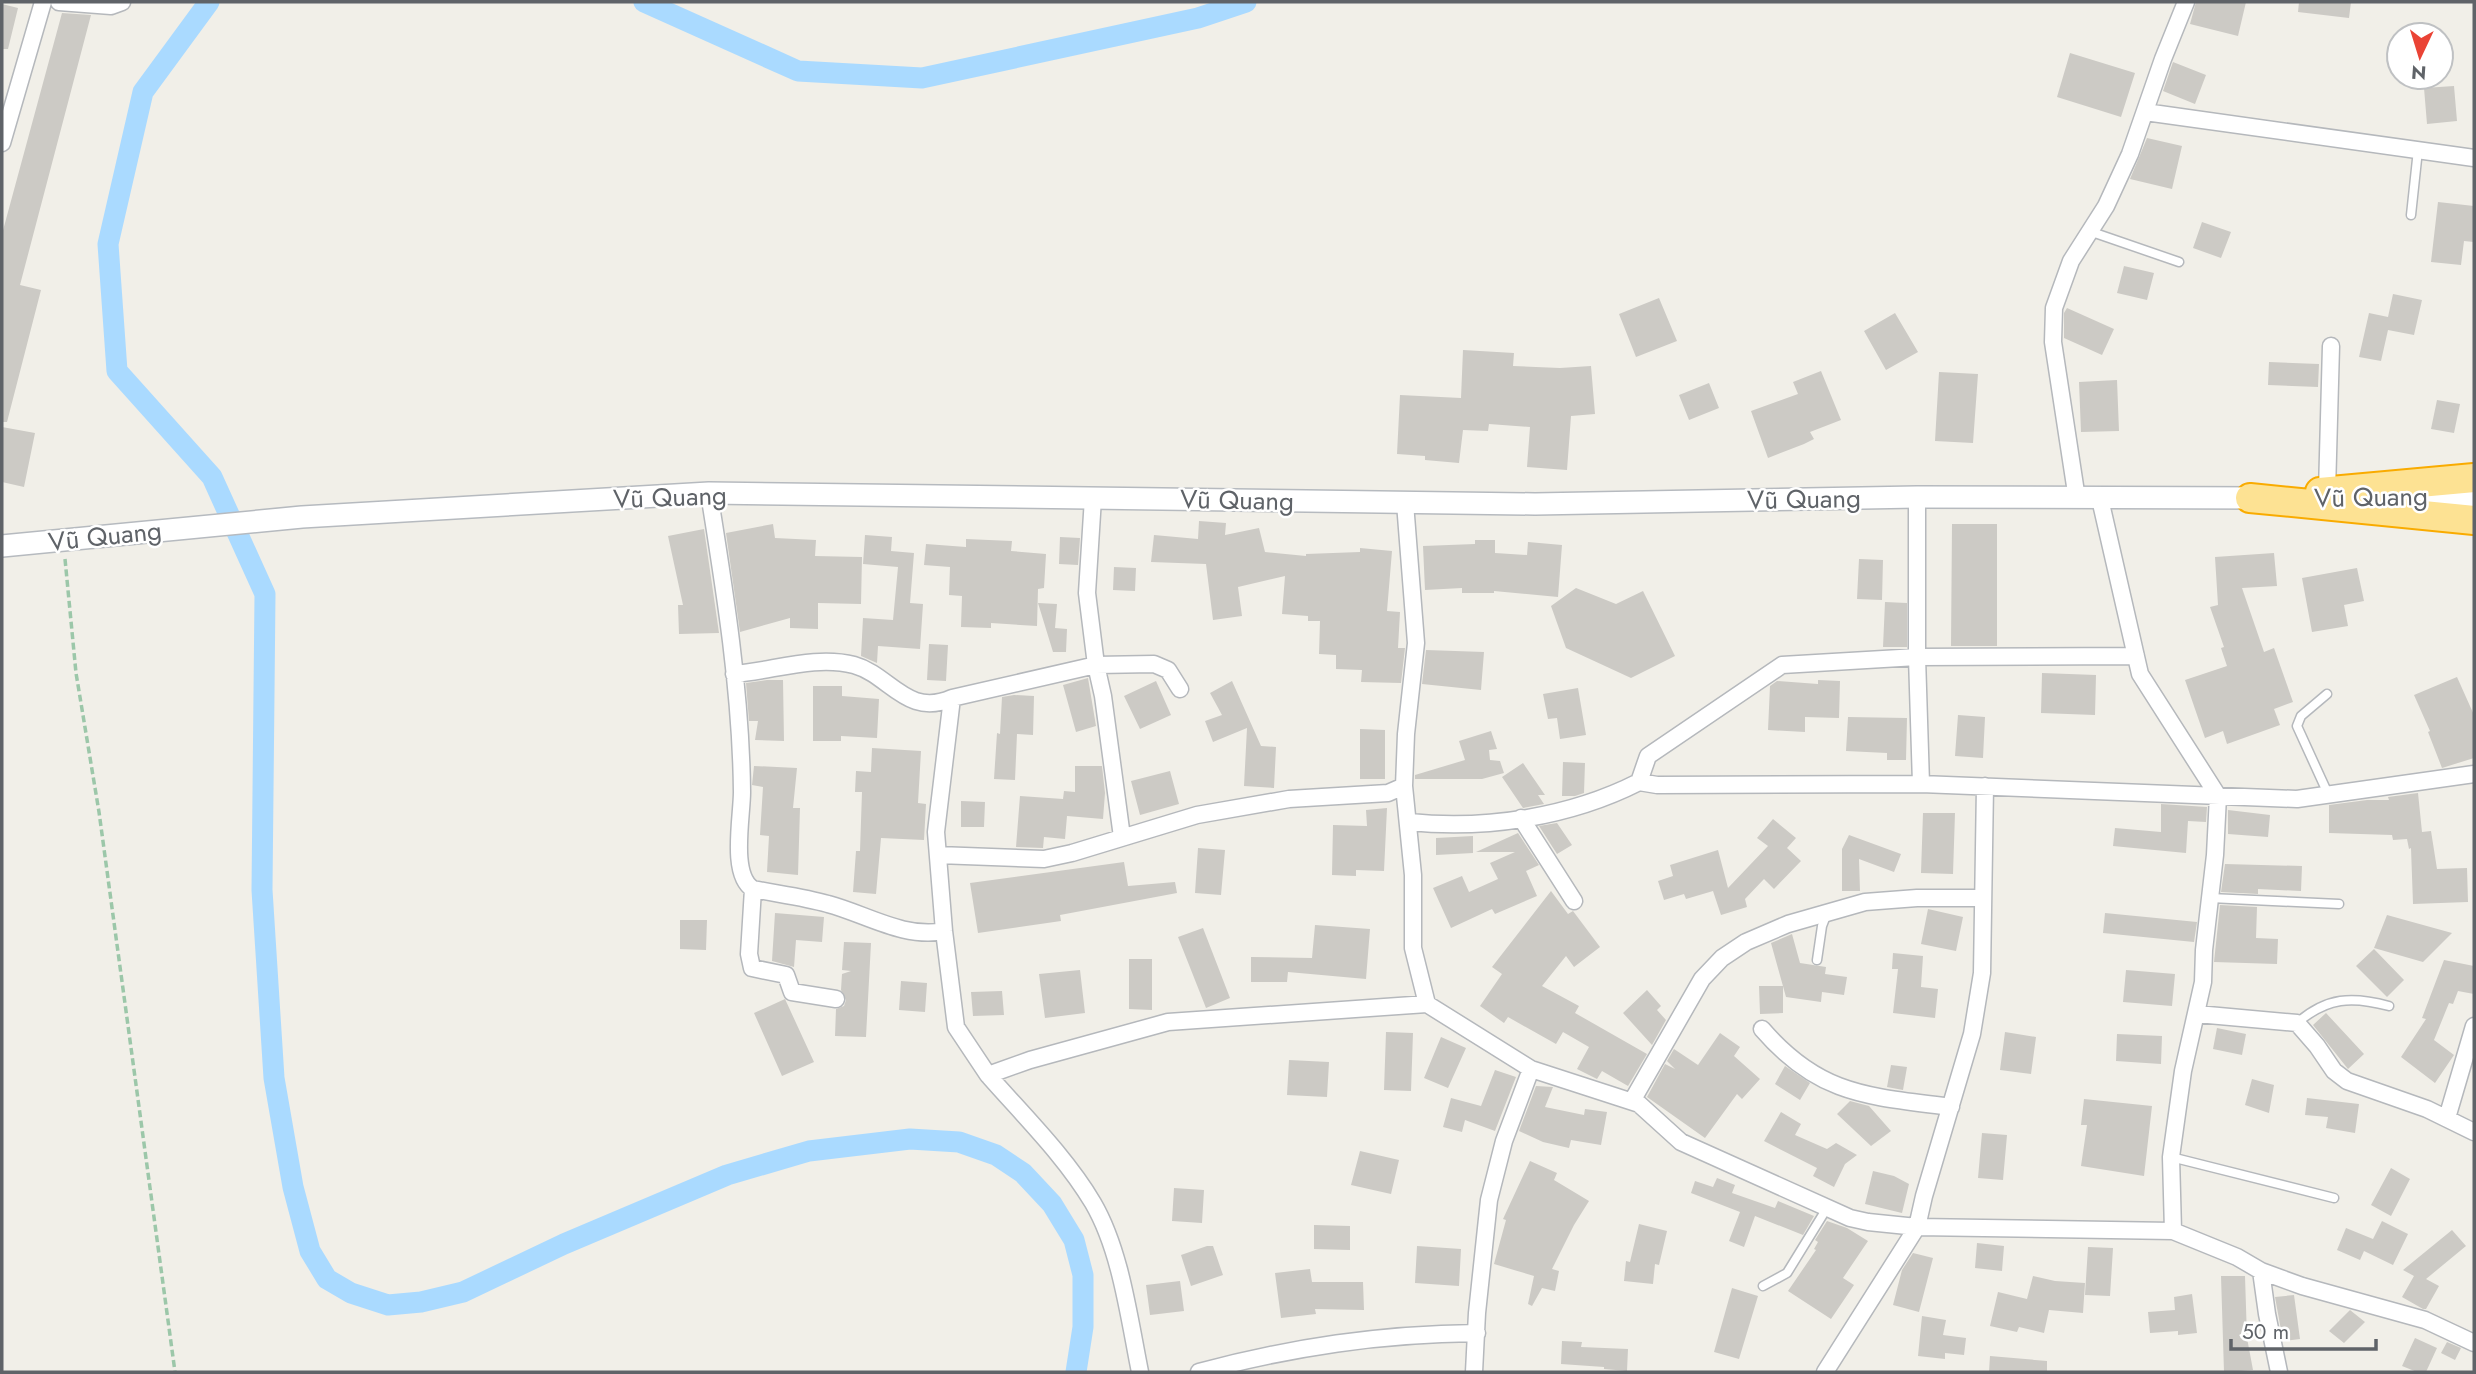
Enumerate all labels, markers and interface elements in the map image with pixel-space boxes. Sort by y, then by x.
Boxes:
north arrow [2385,21,2455,91]
text: N [2410,58,2427,86]
street label: Vũ Quang [612,476,728,518]
street label: Vũ Quang [2314,477,2428,517]
street label: Vũ Quang [1747,479,1861,519]
street label: Vũ Quang [1180,480,1294,520]
street label: Vũ Quang [46,511,164,561]
scale bar [2231,1308,2376,1352]
text: 50 m [2242,1317,2289,1347]

